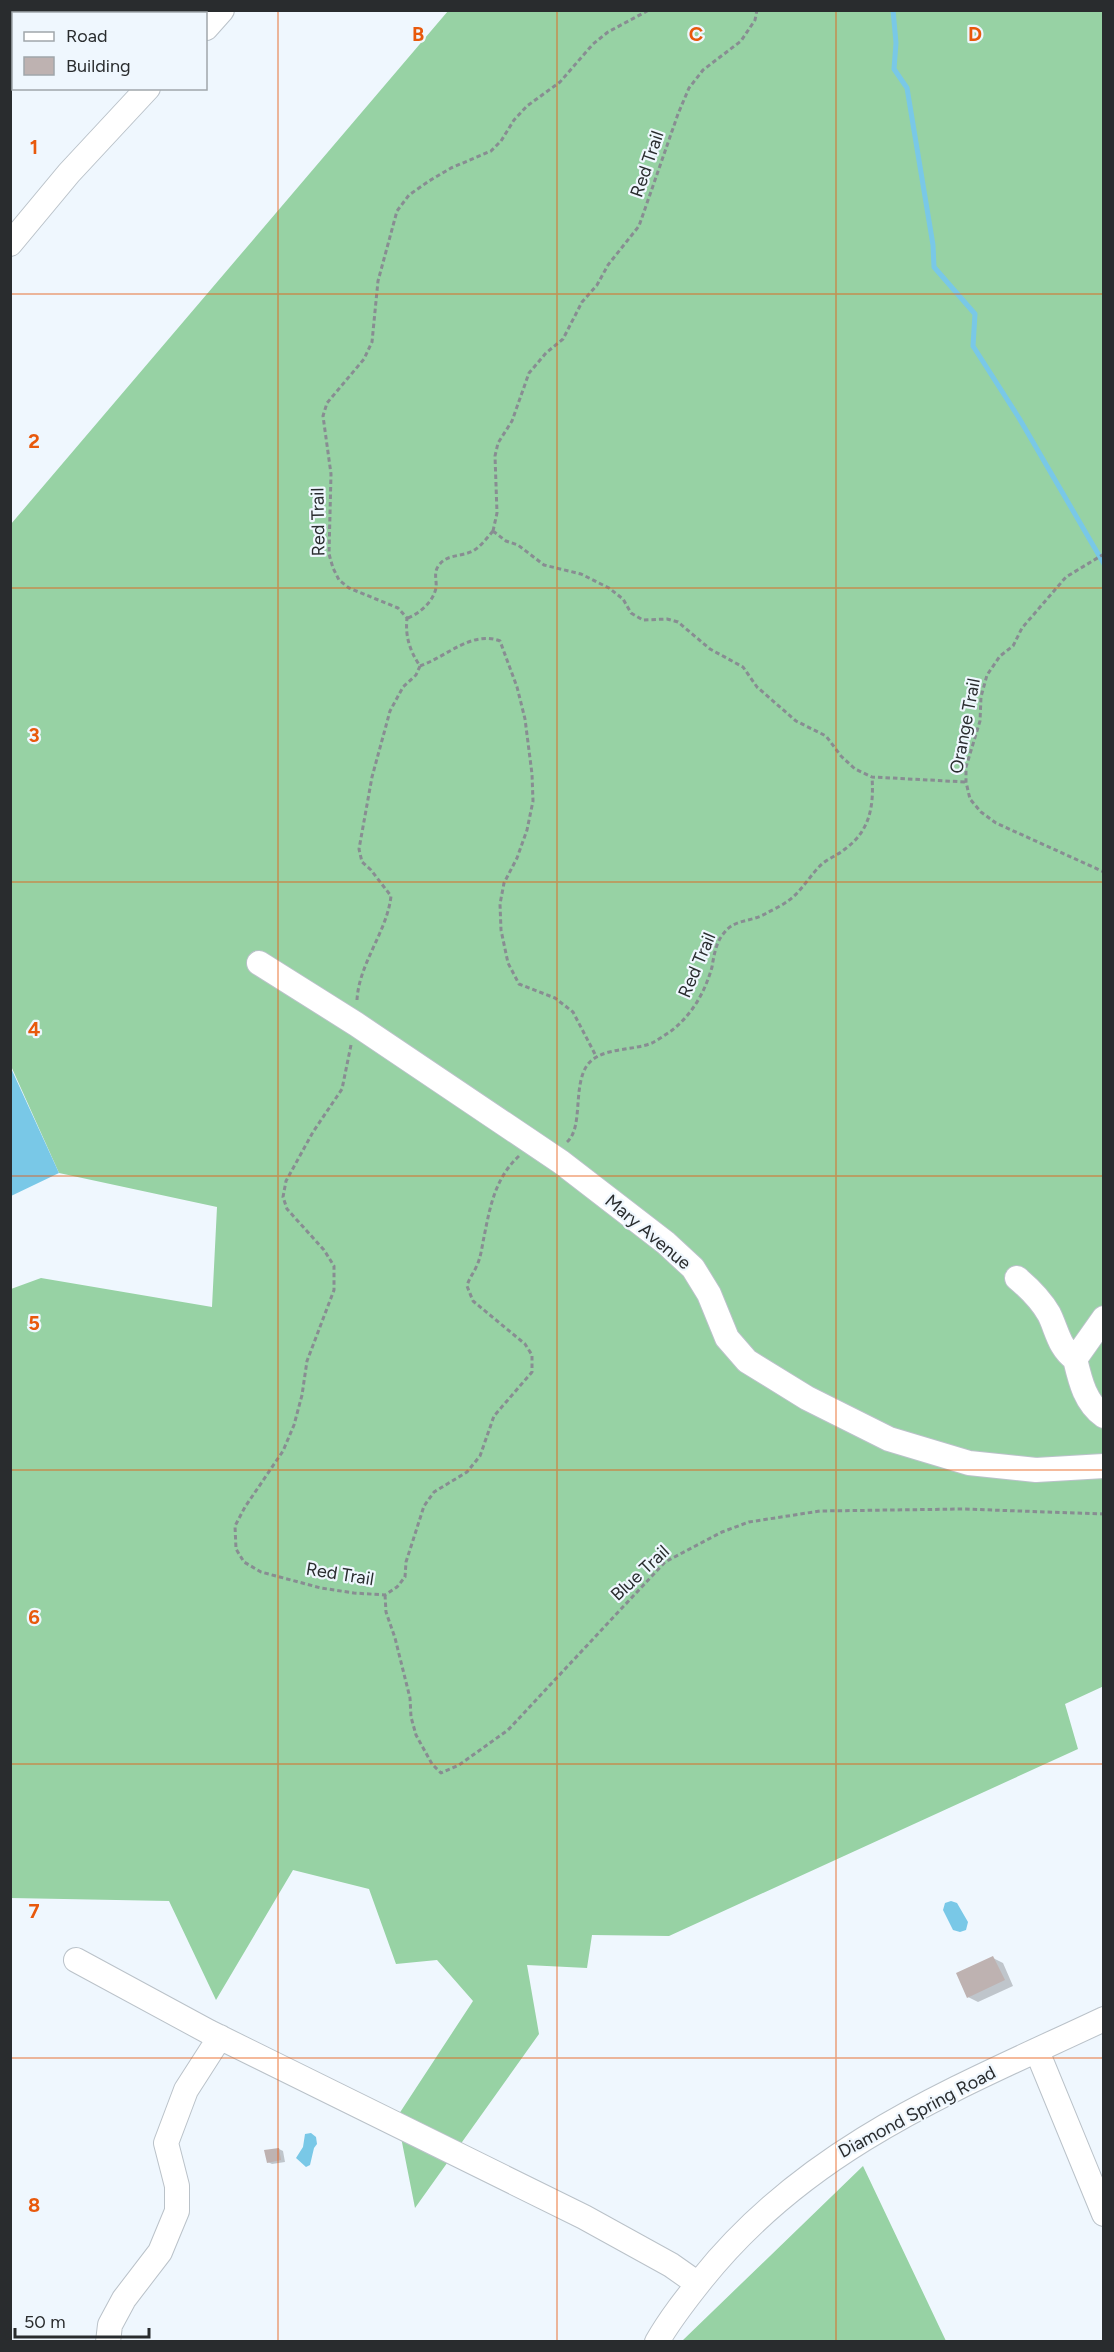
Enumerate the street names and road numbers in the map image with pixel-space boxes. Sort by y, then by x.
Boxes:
street label: Red Trail [625,128,669,200]
street label: Red Trail [306,488,330,556]
street label: Orange Trail [945,676,985,776]
street label: Red Trail [673,929,721,1001]
street label: Mary Avenue [601,1190,696,1274]
street label: Blue Trail [606,1540,674,1606]
street label: Red Trail [304,1558,376,1590]
street label: Diamond Spring Road [835,2061,999,2163]

